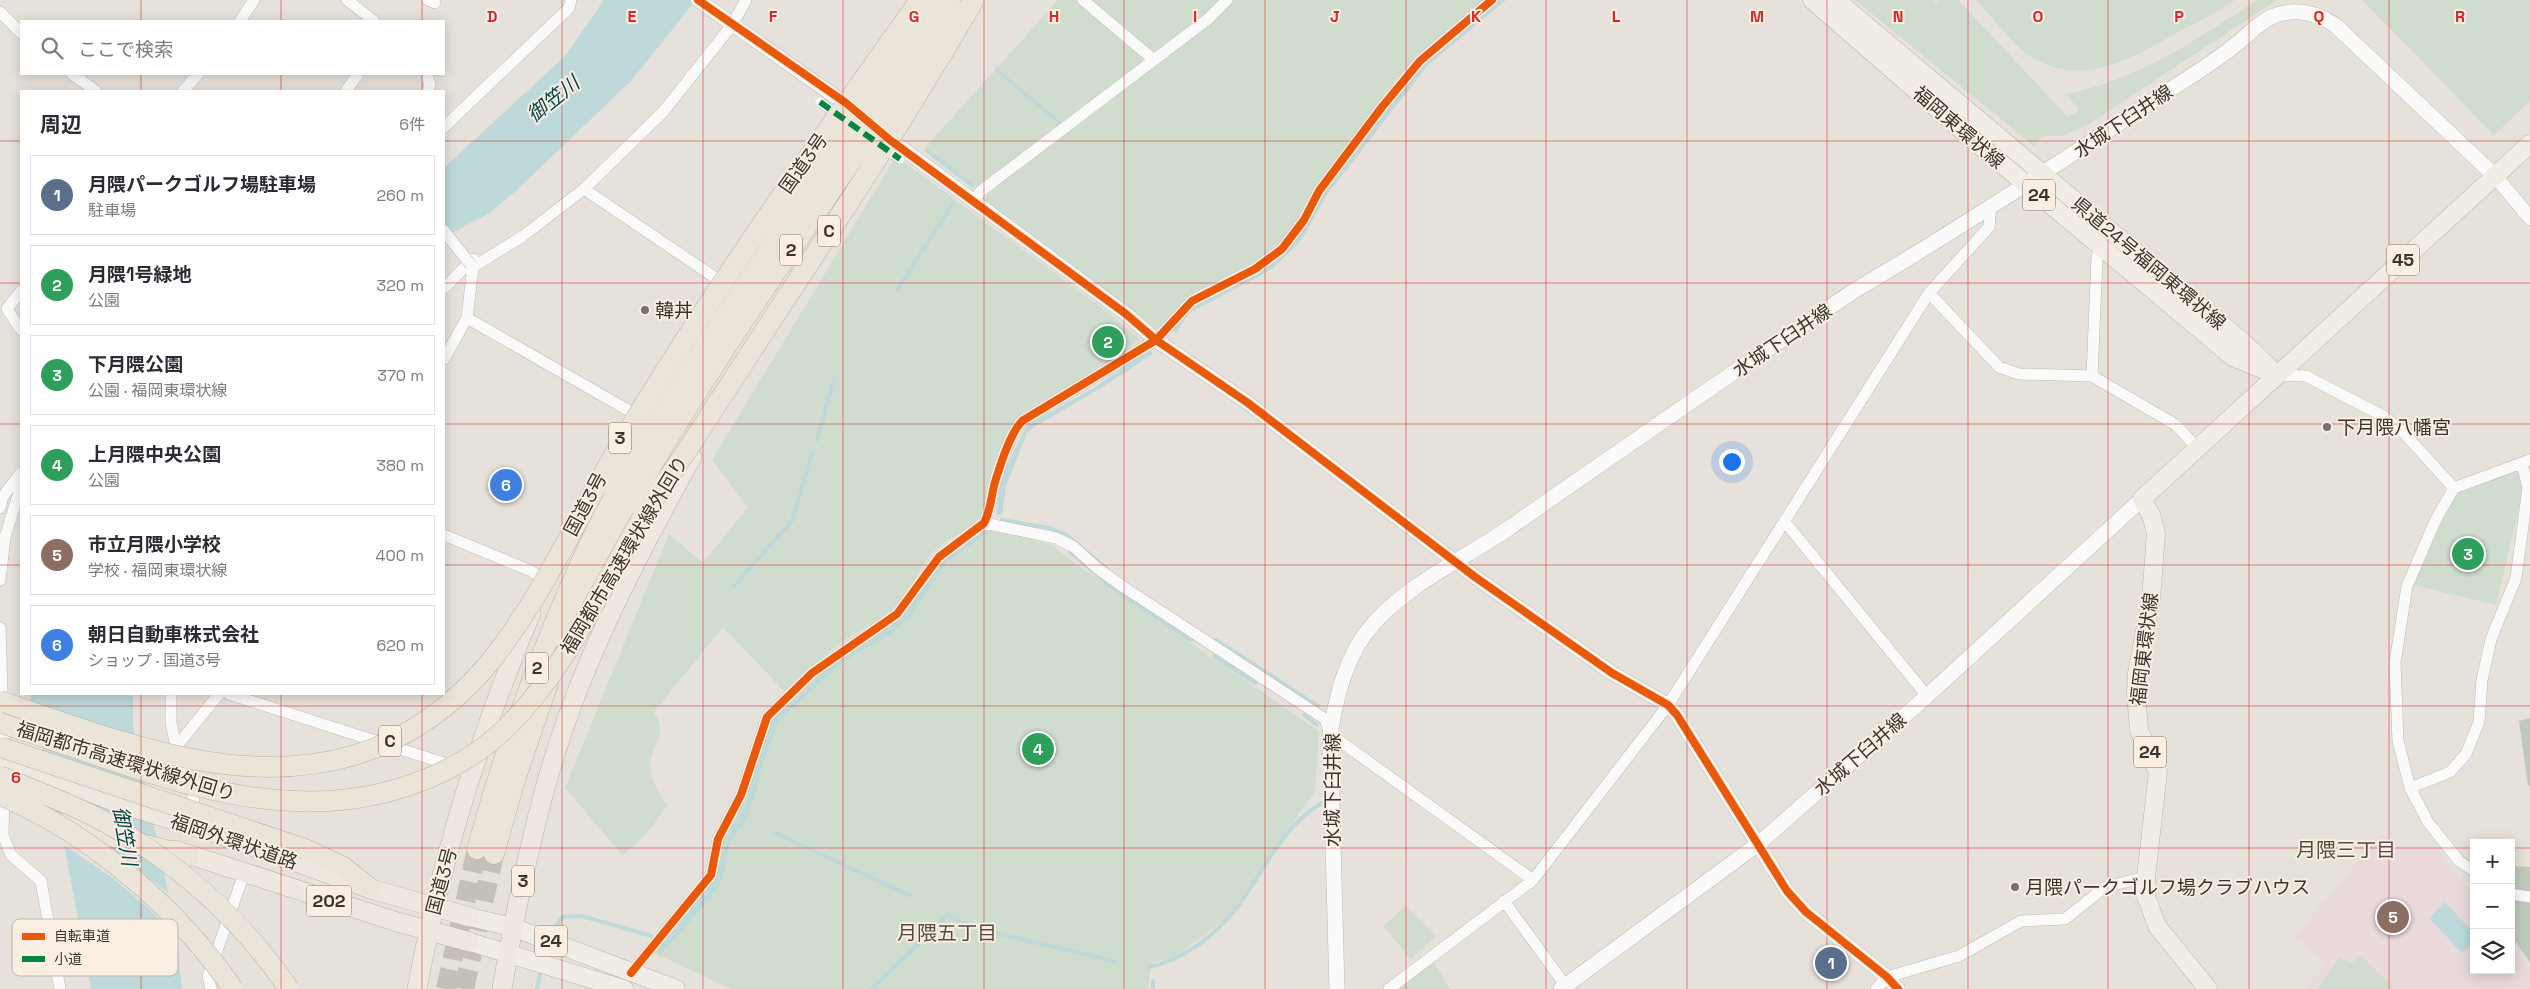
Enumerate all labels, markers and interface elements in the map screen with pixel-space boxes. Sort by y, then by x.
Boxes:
text: D [487,6,497,27]
text: E [628,6,637,27]
text: F [769,6,778,27]
text: G [909,6,919,27]
text: H [1049,6,1059,27]
text: I [1193,6,1197,27]
text: J [1330,6,1340,27]
text: K [1471,6,1481,27]
text: L [1612,6,1621,27]
text: M [1750,6,1764,27]
text: N [1893,6,1903,27]
text: O [2033,6,2044,27]
text: P [2174,6,2184,27]
text: Q [2314,6,2325,27]
text: R [2455,6,2465,27]
search box [20,20,445,75]
icon: search [38,34,66,62]
text: ここで検索 [78,37,173,62]
water label: 御笠川 [522,69,586,128]
street label: 水城下臼井線 [2069,79,2178,164]
street label: 福岡東環状線 [1907,81,2010,174]
text: 周辺 [40,111,82,138]
text: 6件 [399,114,425,135]
street label: 国道3号 [774,128,833,199]
text: 月隈パークゴルフ場駐車場 [88,172,316,197]
road number: 24 [2023,180,2055,210]
text: 1 [53,185,61,206]
text: 260 m [376,185,424,206]
street label: 県道24号福岡東環状線 [2066,192,2231,335]
text: 駐車場 [88,200,136,221]
road number: C [818,216,840,247]
road number: 2 [780,234,802,266]
road number: 45 [2387,244,2419,276]
text: 月隈1号緑地 [88,262,192,287]
text: 2 [52,275,62,296]
text: 320 m [377,275,424,296]
text: 公園 [88,290,120,311]
place label: 韓丼 [655,298,693,323]
street label: 水城下臼井線 [1728,298,1837,383]
marker: 韓丼 [639,304,651,316]
pin: 2 [1092,323,1124,361]
text: 下月隈公園 [88,352,183,377]
text: 3 [52,365,62,386]
text: 370 m [377,365,424,386]
text: 公園 · 福岡東環状線 [88,380,227,401]
place label: 下月隈八幡宮 [2337,415,2451,440]
marker: 下月隈八幡宮 [2321,421,2333,433]
road number: 3 [609,422,631,453]
text: 上月隈中央公園 [88,442,221,467]
your location [1719,449,1745,475]
street label: 福岡都市高速環状線外回り [555,451,694,659]
text: 4 [52,455,62,476]
text: 380 m [376,455,424,476]
pin: 6 [490,466,522,504]
street label: 国道3号 [558,468,613,540]
text: 公園 [88,470,120,491]
text: 市立月隈小学校 [88,532,221,557]
pin: 3 [2452,535,2484,573]
text: 5 [52,545,62,566]
text: 400 m [376,545,424,566]
text: 学校 · 福岡東環状線 [88,560,227,581]
street label: 福岡東環状線 [2125,591,2164,707]
text: 朝日自動車株式会社 [88,622,259,647]
text: 6 [52,635,62,656]
text: 620 m [376,635,424,656]
text: ショップ · 国道3号 [88,650,221,671]
road number: 2 [526,652,548,684]
street label: 水城下臼井線 [1809,708,1912,801]
street label: 福岡都市高速環状線外回り [13,716,239,807]
road number: C [379,726,401,756]
pin: 4 [1022,730,1054,768]
street label: 水城下臼井線 [1320,733,1345,847]
road number: 24 [2134,736,2166,768]
text: 6 [11,767,21,788]
water label: 御笠川 [107,804,143,870]
street label: 福岡外環状道路 [167,808,301,875]
district label: 月隈三丁目 [2296,837,2396,863]
map controls [2470,839,2515,974]
button: + [2470,839,2515,884]
street label: 国道3号 [421,845,462,917]
road number: 3 [512,866,534,896]
place label: 月隈パークゴルフ場クラブハウス [2025,875,2310,900]
marker: 月隈パークゴルフ場クラブハウス [2009,881,2021,893]
button: − [2470,884,2515,929]
road number: 202 [306,886,352,916]
pin: 5 [2377,898,2409,936]
legend [12,919,178,976]
district label: 月隈五丁目 [897,920,997,946]
road number: 24 [535,926,567,956]
text: 自転車道 [54,927,110,945]
button: layers [2470,929,2515,974]
pin: 1 [1815,944,1847,982]
text: 小道 [54,950,82,968]

